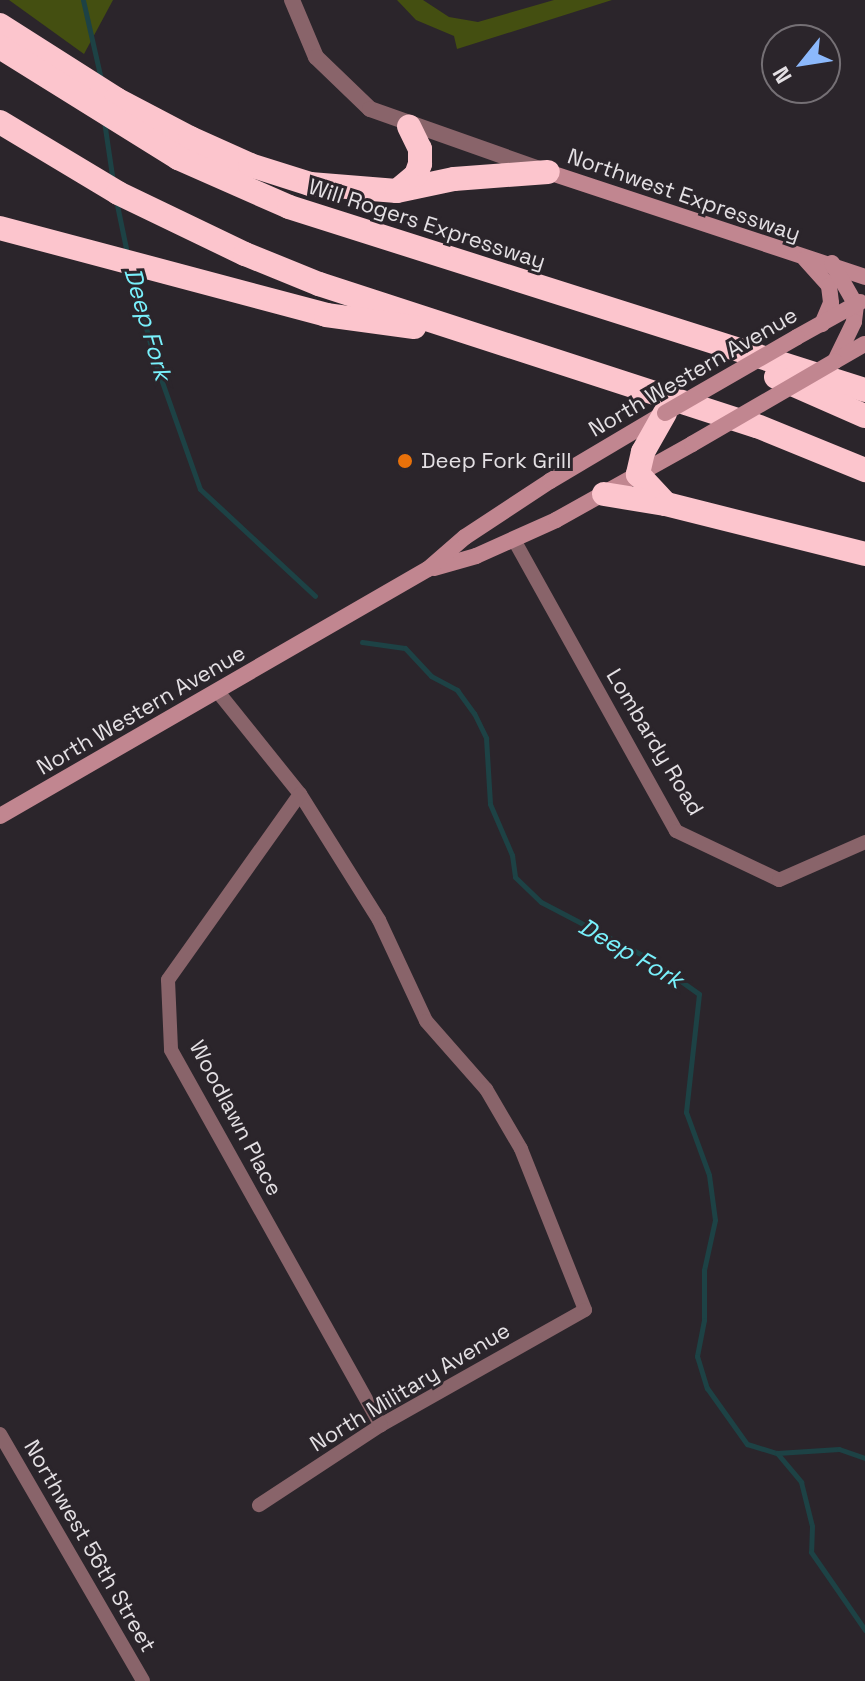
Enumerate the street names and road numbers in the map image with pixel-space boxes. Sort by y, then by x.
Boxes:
street label: Northwest Expressway [564,143,804,247]
street label: Will Rogers Expressway [305,173,549,275]
street label: North Western Avenue [584,301,802,443]
street label: North Western Avenue [32,639,250,781]
street label: Lombardy Road [601,664,709,820]
street label: Woodlawn Place [184,1036,288,1200]
street label: North Military Avenue [305,1317,515,1457]
street label: Northwest 56th Street [18,1435,162,1657]

